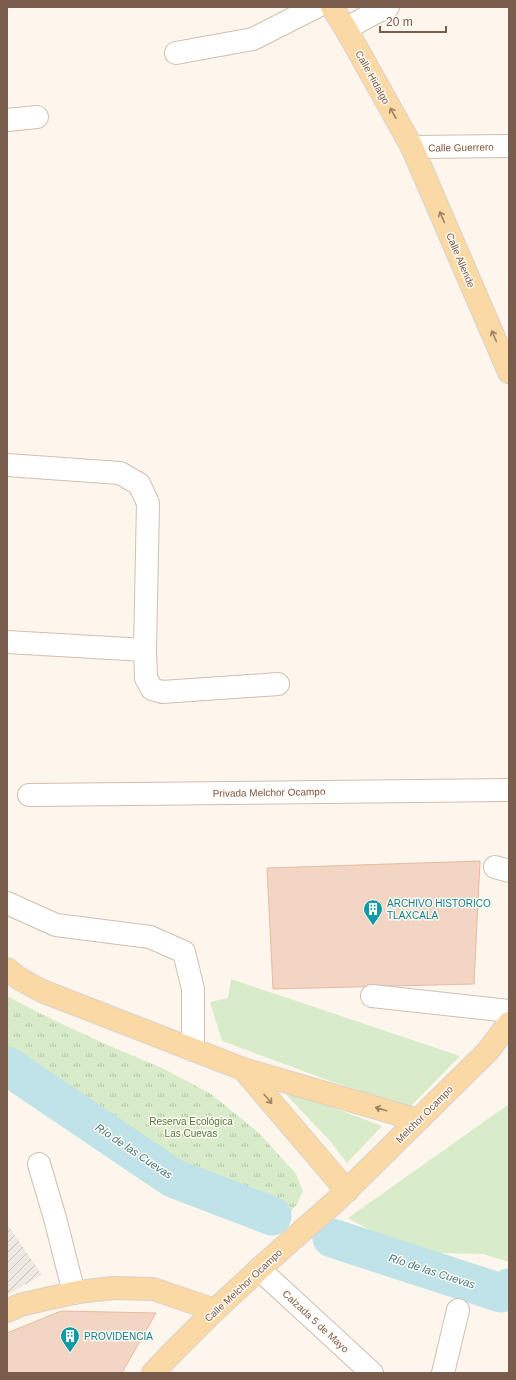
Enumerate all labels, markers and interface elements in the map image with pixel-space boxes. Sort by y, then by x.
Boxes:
scale bar [380,8,446,34]
text: 20 m [386,15,413,29]
street label: Calle Hidalgo [353,49,392,106]
one-way arrow [389,107,397,119]
street label: Calle Guerrero [428,141,494,154]
one-way arrow [438,211,445,223]
street label: Calle Allende [444,231,477,290]
one-way arrow [489,331,497,343]
street label: Privada Melchor Ocampo [213,786,326,799]
building icon: ARCHIVO HISTORICO TLAXCALA [362,898,384,926]
place label: ARCHIVO HISTORICO TLAXCALA [387,898,491,921]
street label: Melchor Ocampo [394,1083,455,1145]
one-way arrow [263,1094,273,1104]
one-way arrow [374,1105,387,1112]
park label: Reserva Ecológica Las Cuevas [149,1116,233,1139]
water label: Río de las Cuevas [93,1121,175,1181]
street label: Calle Melchor Ocampo [202,1246,285,1324]
water label: Río de las Cuevas [387,1251,477,1291]
street label: Calzada 5 de Mayo [280,1288,351,1355]
building icon: PROVIDENCIA [59,1325,81,1353]
place label: PROVIDENCIA [84,1331,153,1342]

